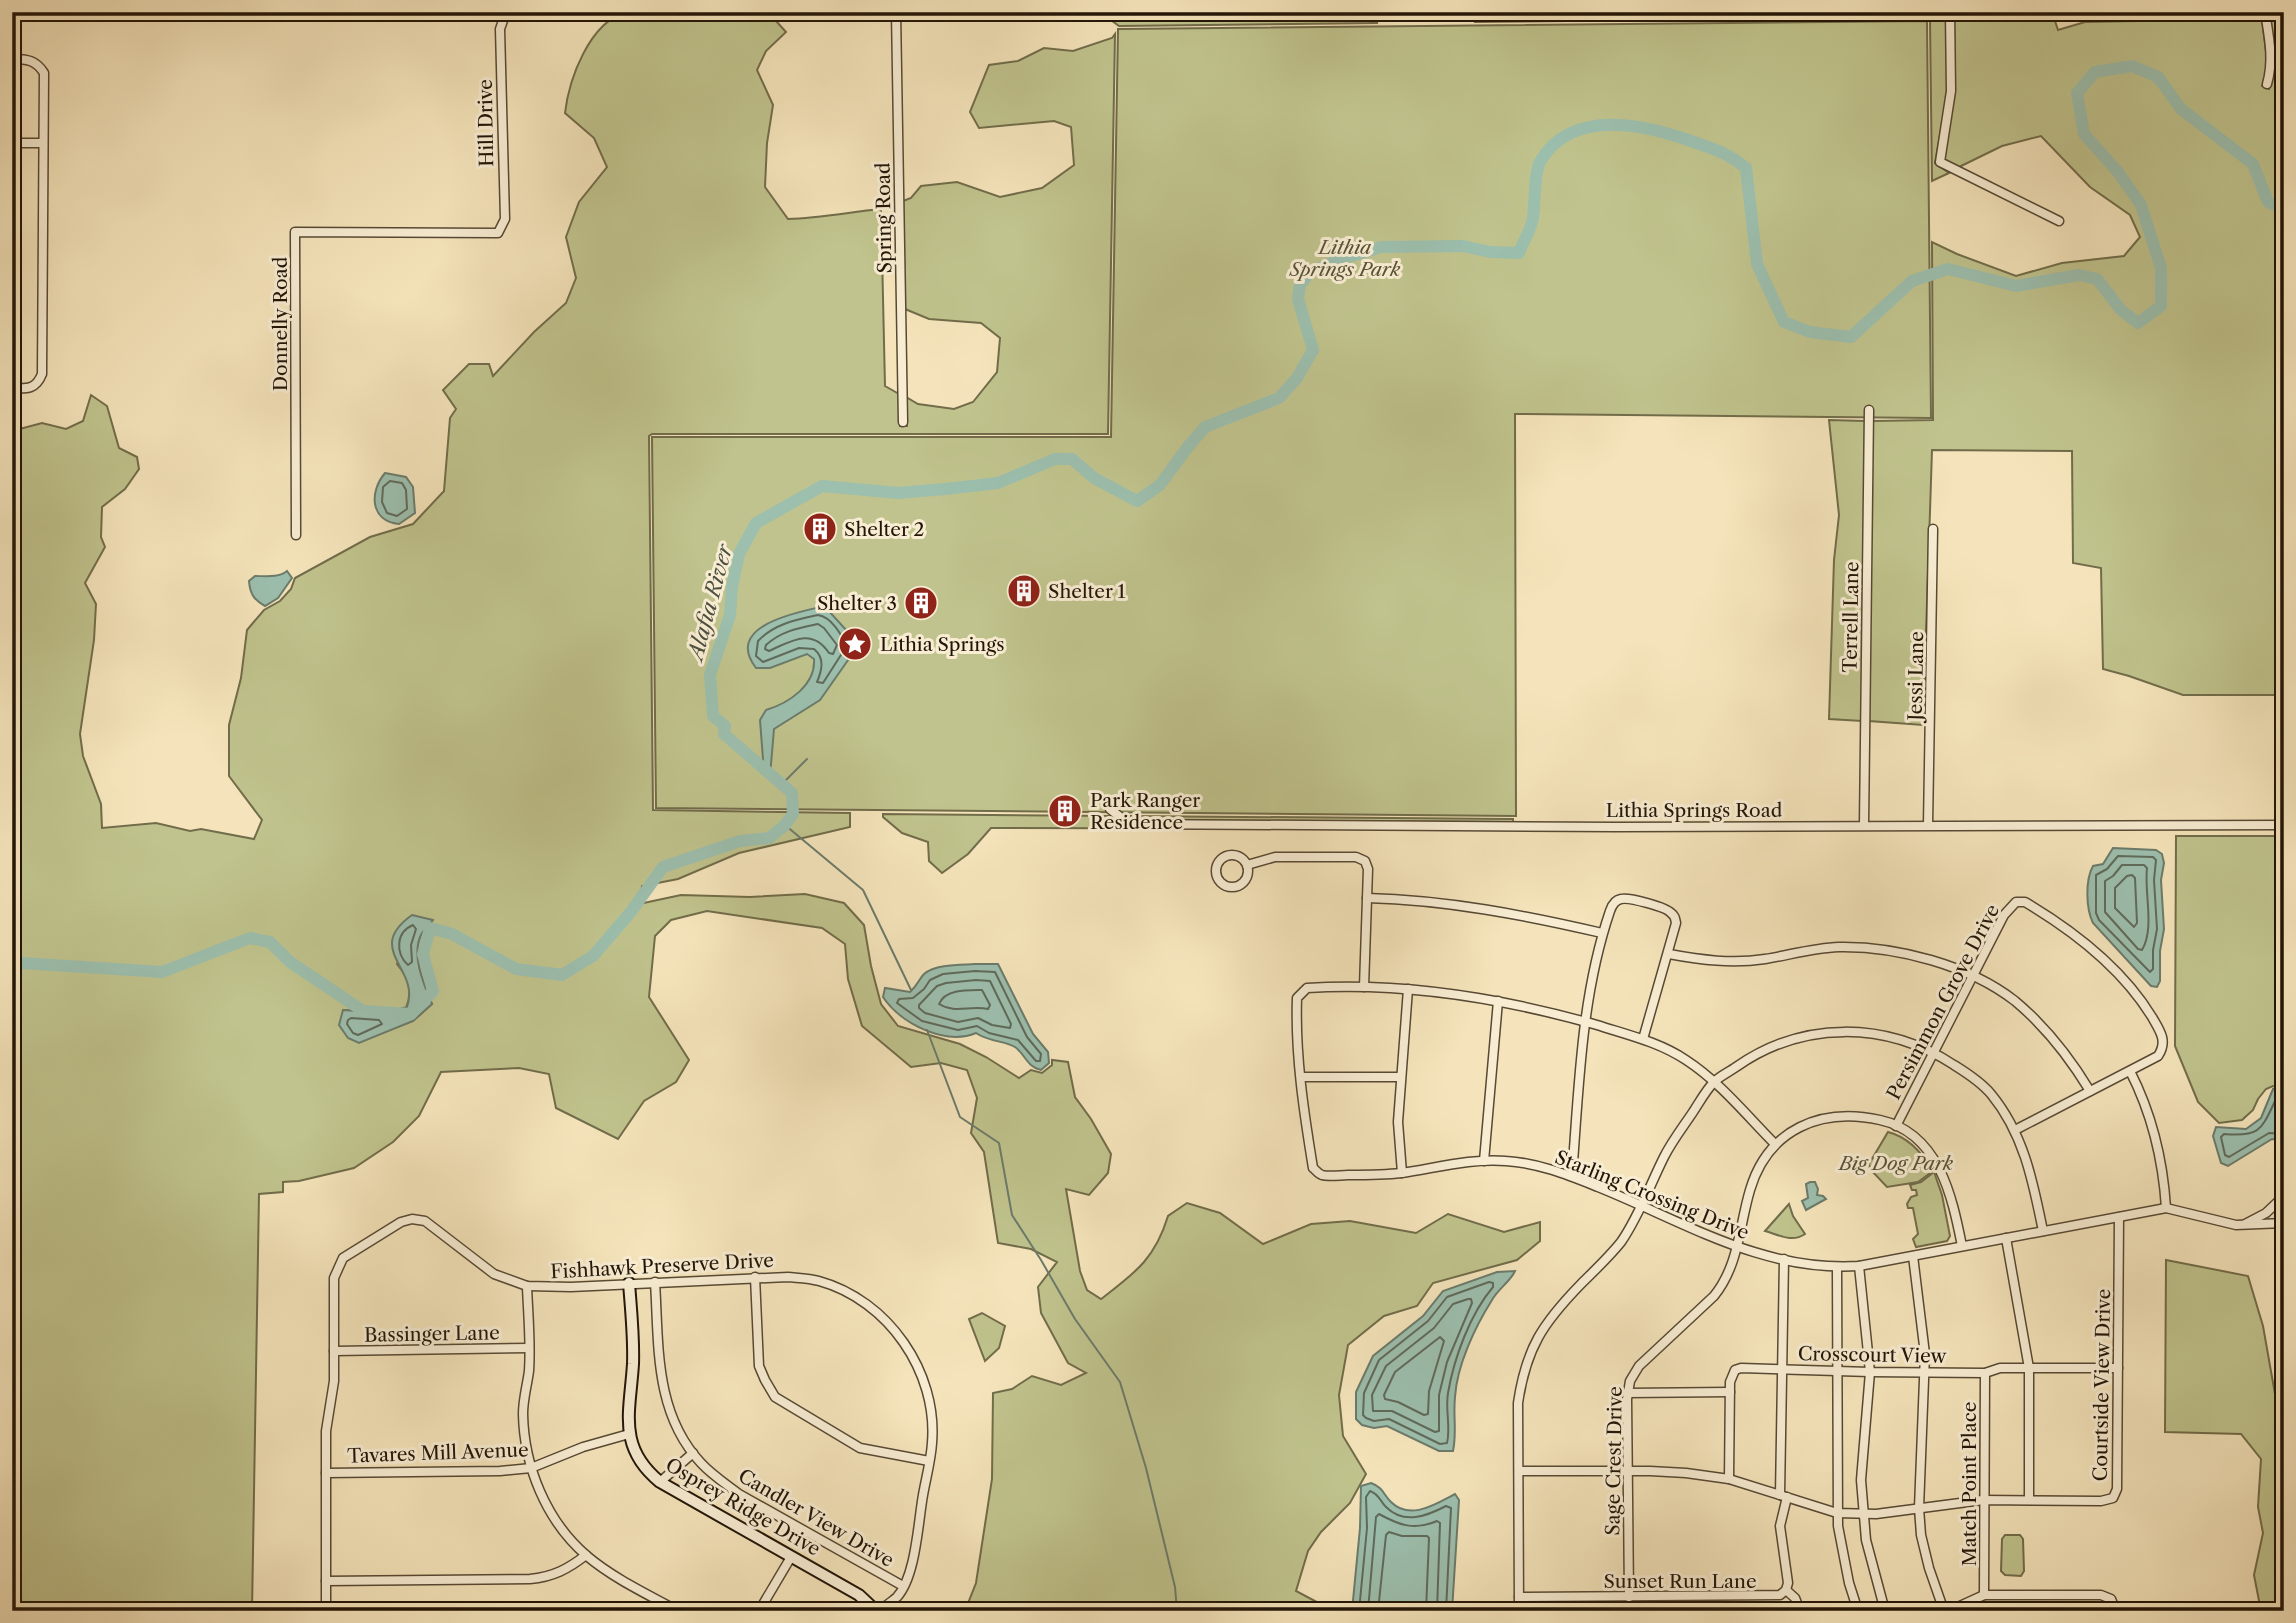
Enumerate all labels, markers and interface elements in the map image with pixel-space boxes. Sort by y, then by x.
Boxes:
street label: Hill Drive [474,79,498,167]
street label: Spring Road [872,162,896,274]
park label: Lithia Springs Park [1289,236,1400,281]
street label: Donnelly Road [269,256,292,391]
building icon: Shelter 2 [801,510,839,548]
place label: Shelter 2 [844,518,925,541]
water label: Alafia River [682,540,738,665]
street label: Terrell Lane [1839,561,1863,673]
building icon: Shelter 1 [1005,572,1043,610]
place label: Shelter 1 [1048,580,1126,603]
building icon: Shelter 3 [902,584,940,622]
place label: Shelter 3 [817,592,897,615]
place icon: Lithia Springs [836,625,874,663]
street label: Jessi Lane [1904,631,1928,724]
place label: Lithia Springs [880,633,1004,656]
place label: Park Ranger Residence [1090,789,1200,834]
building icon: Park Ranger Residence [1046,792,1084,830]
street label: Lithia Springs Road [1606,799,1783,822]
street label: Persimmon Grove Drive [1882,900,2004,1104]
street label: Starling Crossing Drive [1552,1146,1752,1244]
park label: Big Dog Park [1837,1152,1953,1175]
street label: Fishhawk Preserve Drive [550,1249,774,1283]
street label: Courtside View Drive [2089,1288,2115,1482]
street label: Bassinger Lane [364,1321,500,1347]
street label: Crosscourt View [1798,1342,1947,1368]
street label: Sage Crest Drive [1601,1386,1627,1536]
street label: Match Point Place [1958,1402,1981,1566]
street label: Tavares Mill Avenue [347,1438,529,1468]
street label: Osprey Ridge Drive [661,1453,825,1561]
street label: Candler View Drive [734,1464,898,1572]
street label: Sunset Run Lane [1603,1570,1757,1593]

